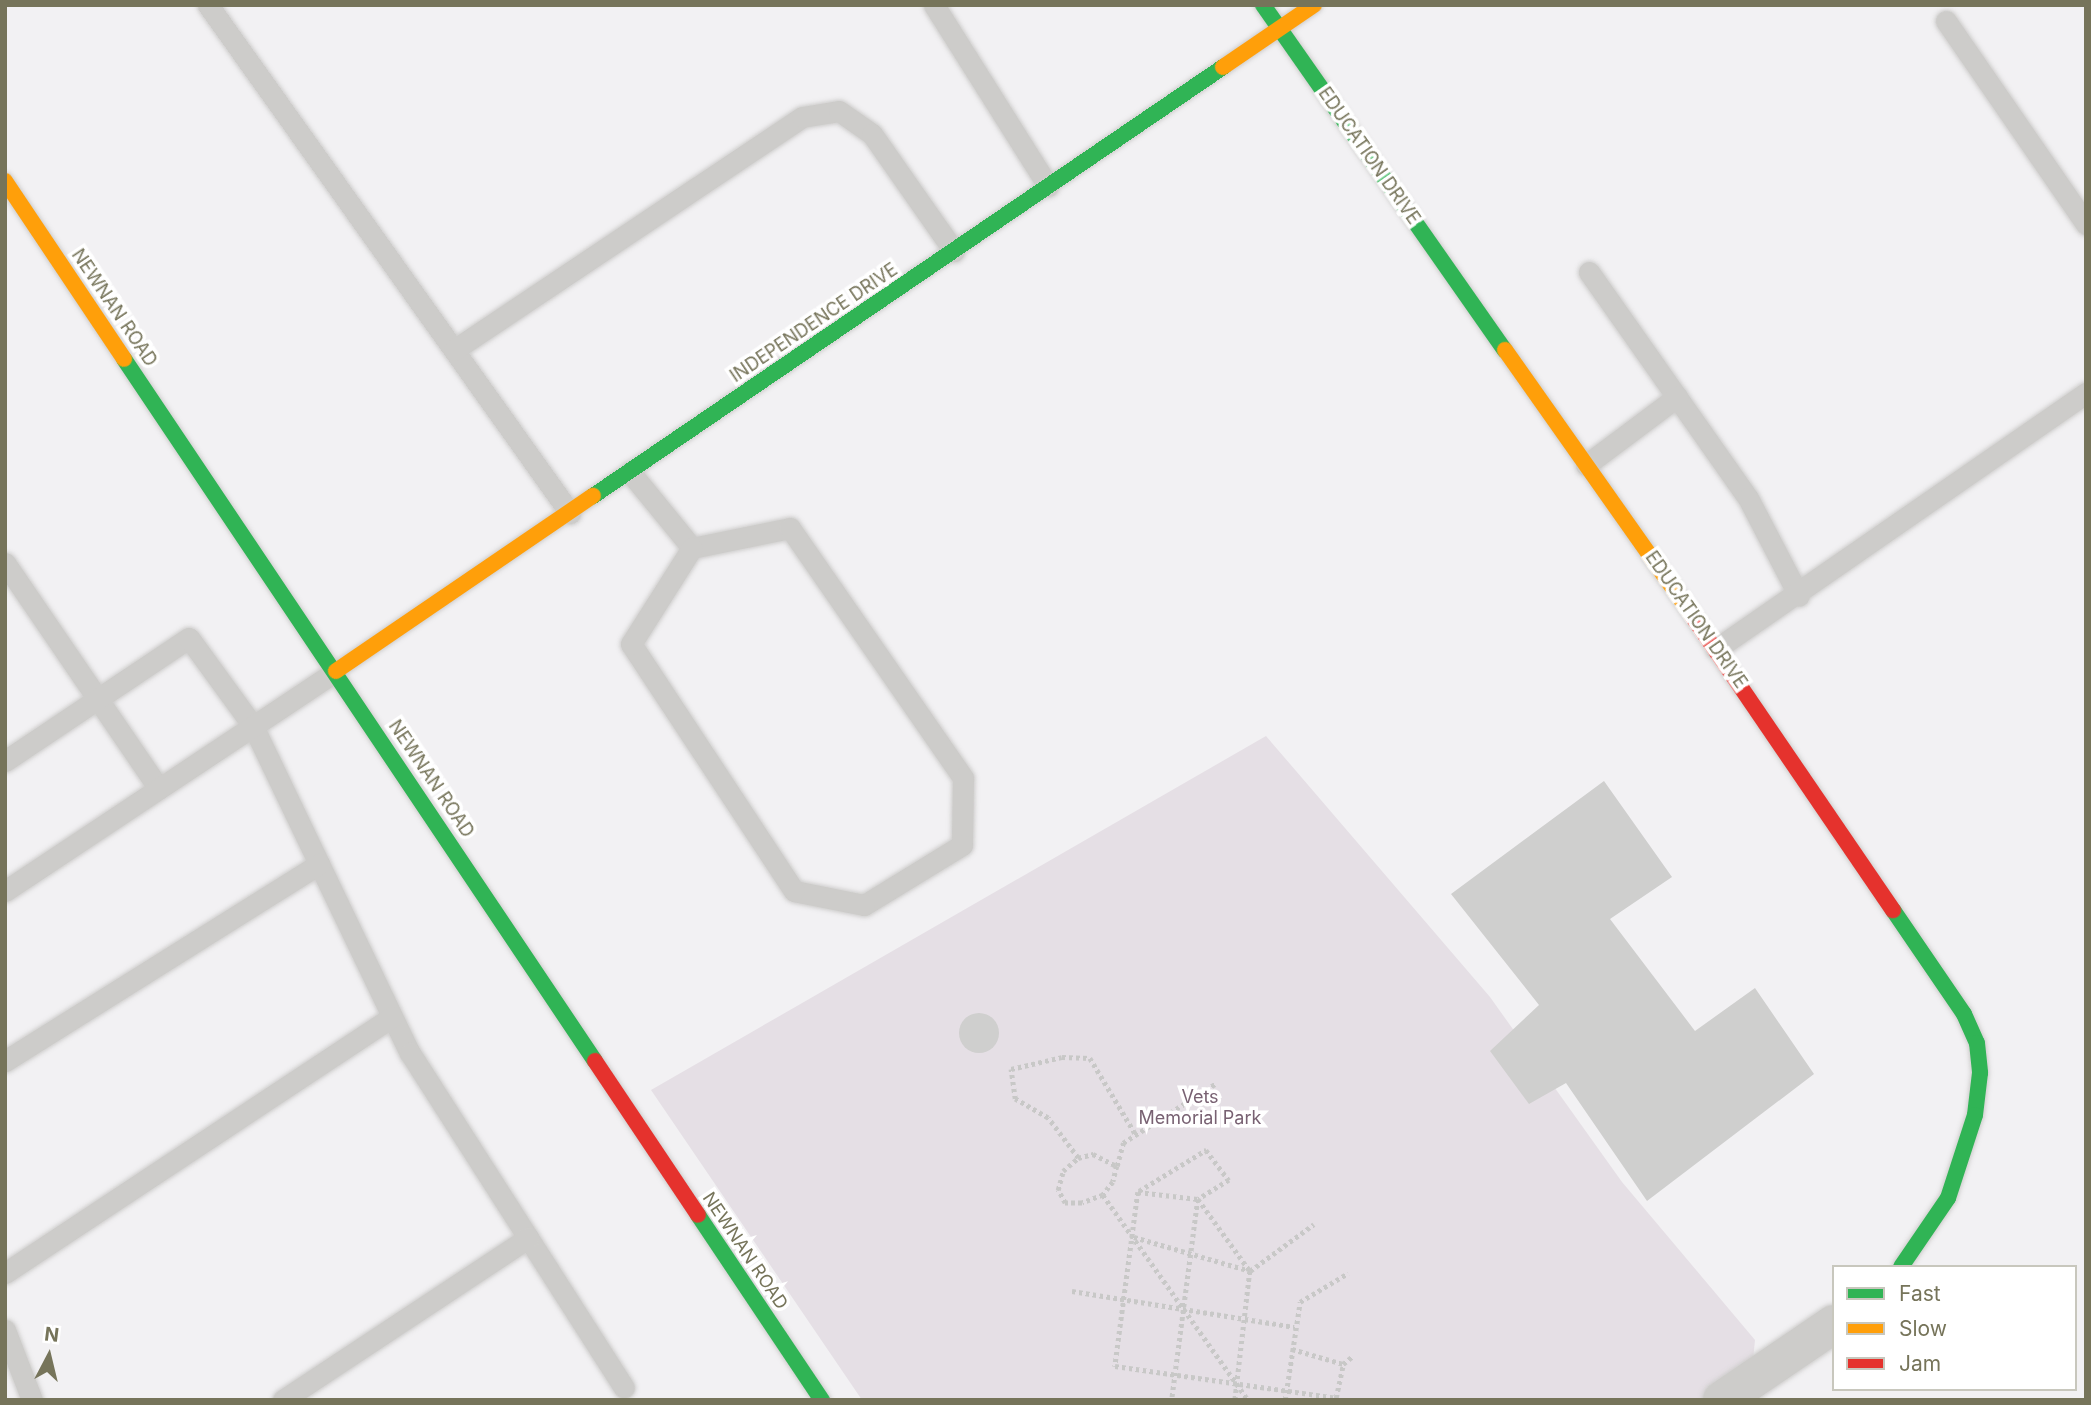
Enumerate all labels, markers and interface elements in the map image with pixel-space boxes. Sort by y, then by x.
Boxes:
street label: EDUCATION DRIVE [1314,83,1424,229]
street label: NEWNAN ROAD [67,245,161,371]
street label: INDEPENDENCE DRIVE [726,259,902,387]
street label: EDUCATION DRIVE [1641,547,1751,693]
street label: NEWNAN ROAD [384,716,478,842]
park label: Vets Memorial Park [1139,1087,1261,1130]
street label: NEWNAN ROAD [698,1188,792,1314]
legend [1832,1265,2077,1391]
text: Fast [1899,1281,1941,1306]
text: Slow [1899,1316,1947,1341]
north arrow [14,1321,84,1391]
text: N [43,1322,60,1347]
text: Jam [1899,1351,1941,1376]

